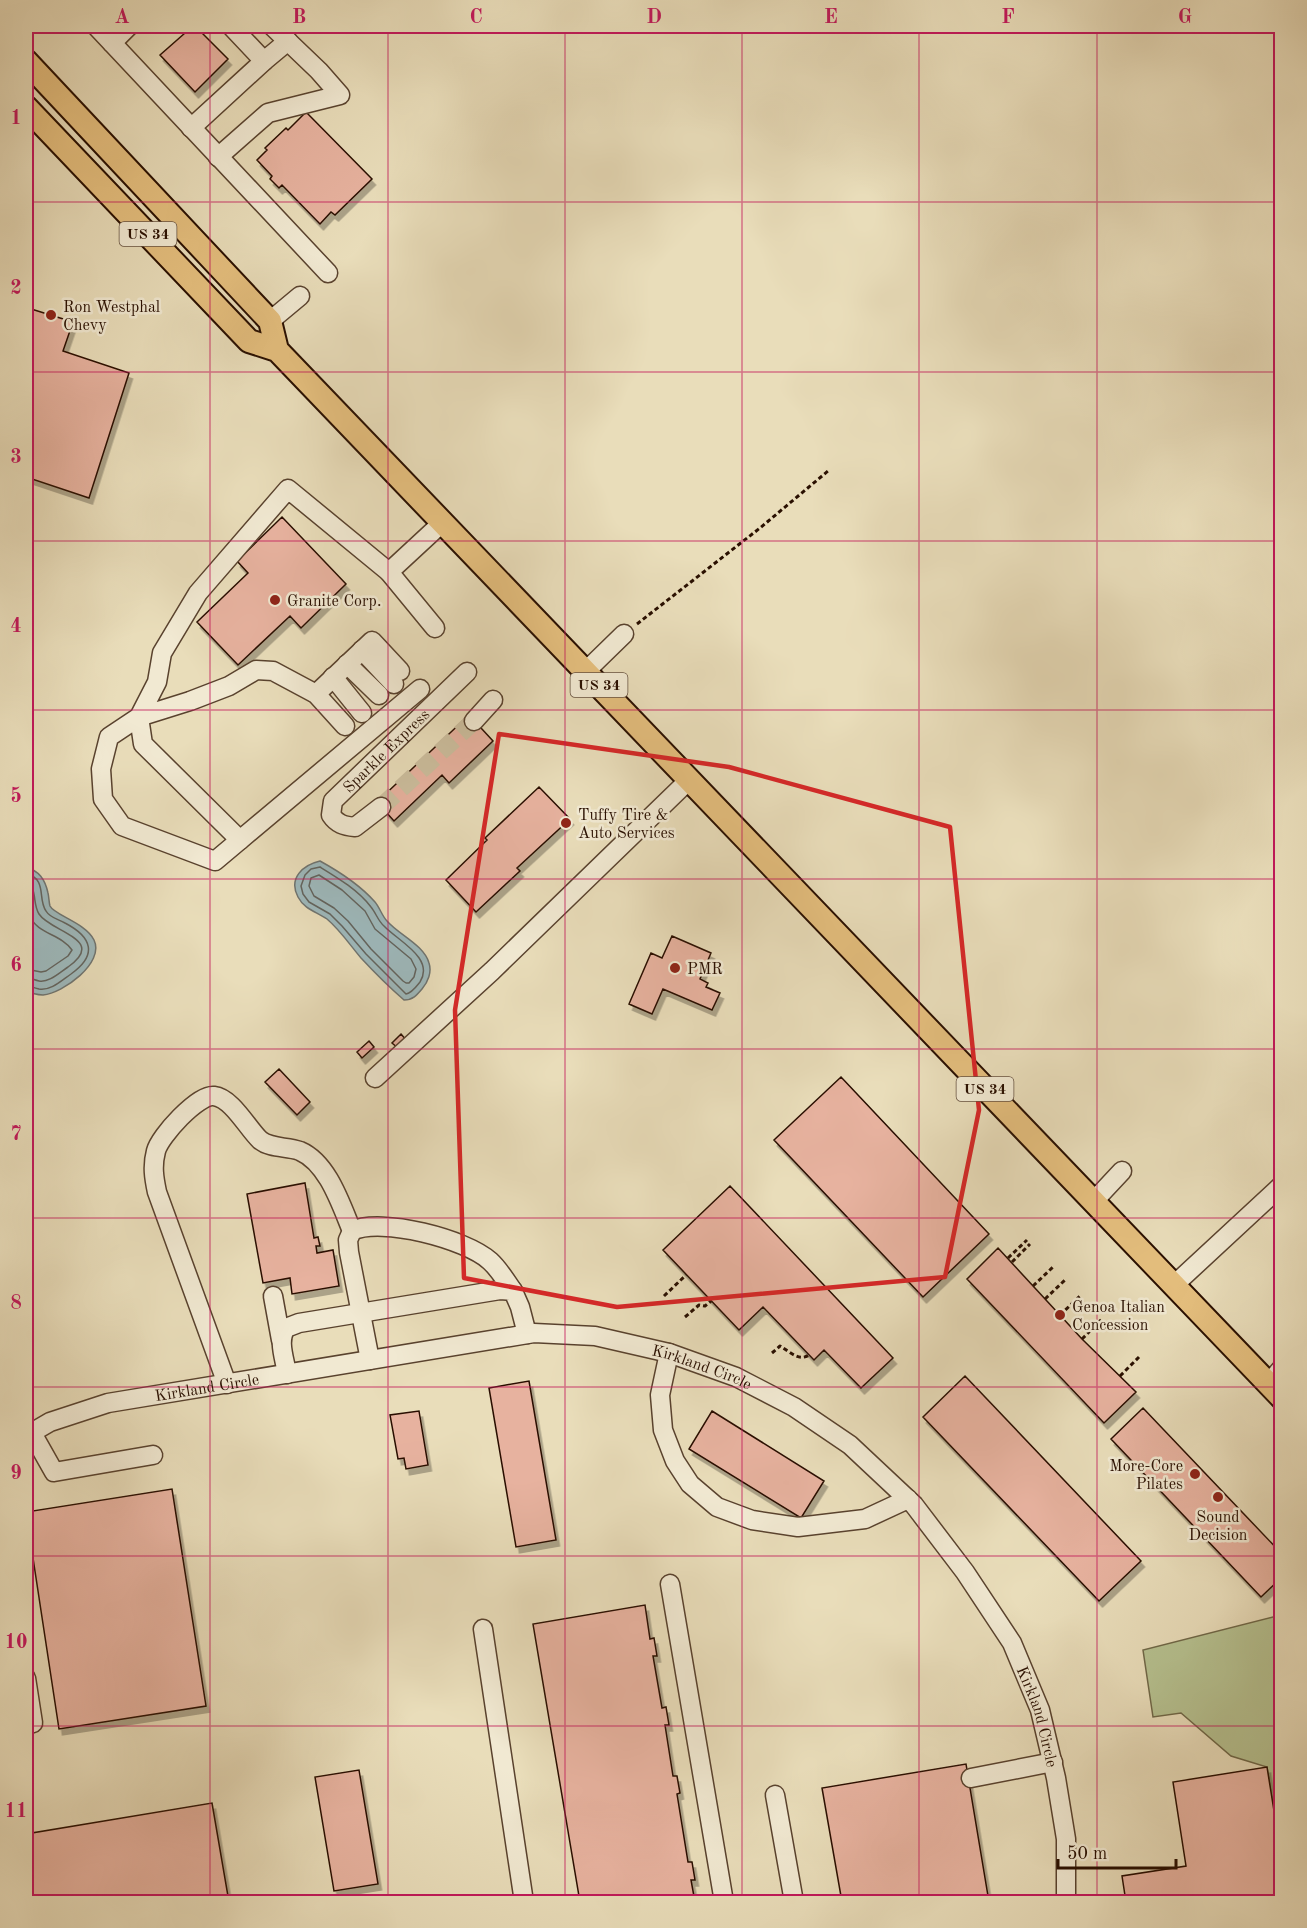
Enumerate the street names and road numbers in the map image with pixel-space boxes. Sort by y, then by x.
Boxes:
road number: US 34 [120,222,176,246]
road number: US 34 [570,673,628,697]
street label: Sparkle Express [341,707,433,797]
road number: US 34 [956,1077,1014,1101]
street label: Kirkland Circle [650,1343,754,1394]
street label: Kirkland Circle [154,1372,260,1405]
street label: Kirkland Circle [1013,1664,1059,1769]

